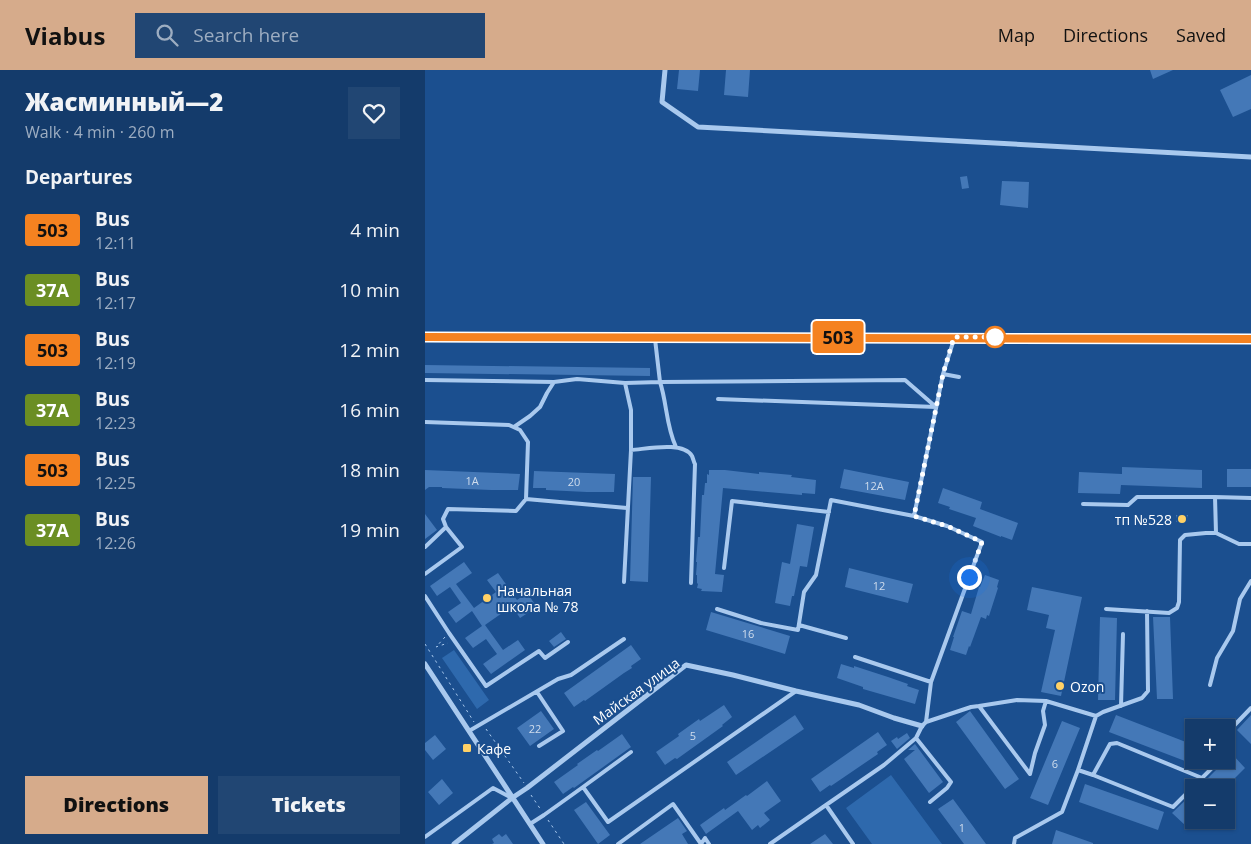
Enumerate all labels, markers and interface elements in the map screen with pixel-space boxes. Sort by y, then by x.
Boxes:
search box [135,13,485,58]
text: Viabus [25,19,105,52]
icon: search [153,21,181,49]
text: Search here [193,22,299,48]
text: Map [998,23,1035,47]
text: Directions [1063,23,1148,47]
text: Saved [1176,23,1226,47]
text: Жасминный—2 [25,85,223,118]
button: heart [348,87,400,139]
text: Walk · 4 min · 260 m [25,121,175,143]
text: Departures [25,164,132,190]
text: Bus [95,206,130,232]
text: 4 min [350,217,400,243]
text: 503 [37,218,68,242]
text: 12:11 [95,232,136,254]
text: Bus [95,266,130,292]
text: 10 min [339,277,400,303]
text: 37А [36,278,69,302]
text: 12:17 [95,292,136,314]
line badge: 503 [809,321,867,353]
text: 503 [823,325,853,349]
text: Bus [95,326,130,352]
unlabelled marker [984,326,1006,348]
text: 12 min [339,337,400,363]
text: 503 [37,338,68,362]
text: 12:19 [95,352,136,374]
text: Bus [95,386,130,412]
text: 16 min [339,397,400,423]
text: 37А [36,398,69,422]
text: 12:23 [95,412,136,434]
text: Bus [95,446,130,472]
text: 18 min [339,457,400,483]
text: 503 [37,458,68,482]
text: 12:25 [95,472,136,494]
house number: 1А [465,473,479,488]
house number: 20 [568,474,580,489]
house number: 12А [864,478,884,493]
text: Bus [95,506,130,532]
place label: тп №528 [1115,510,1172,529]
marker: тп №528 [1176,513,1188,525]
text: 19 min [339,517,400,543]
text: 37А [36,518,69,542]
text: 12:26 [95,532,136,554]
your location [957,565,982,590]
house number: 12 [873,578,885,593]
place label: Начальная школа № 78 [497,581,578,616]
marker: Начальная школа № 78 [481,592,493,604]
house number: 16 [742,626,754,641]
street label: Майская улица [589,653,683,729]
place label: Ozon [1070,677,1104,696]
marker: Ozon [1054,680,1066,692]
map controls [1185,719,1235,829]
button: + [1185,719,1235,769]
house number: 22 [529,721,541,736]
house number: 5 [690,728,696,743]
place label: Кафе [477,739,511,758]
marker: Кафе [461,742,473,754]
house number: 6 [1052,756,1058,771]
button: Directions [25,776,208,834]
button: Tickets [218,776,400,834]
button: − [1185,779,1235,829]
house number: 1 [959,820,965,835]

